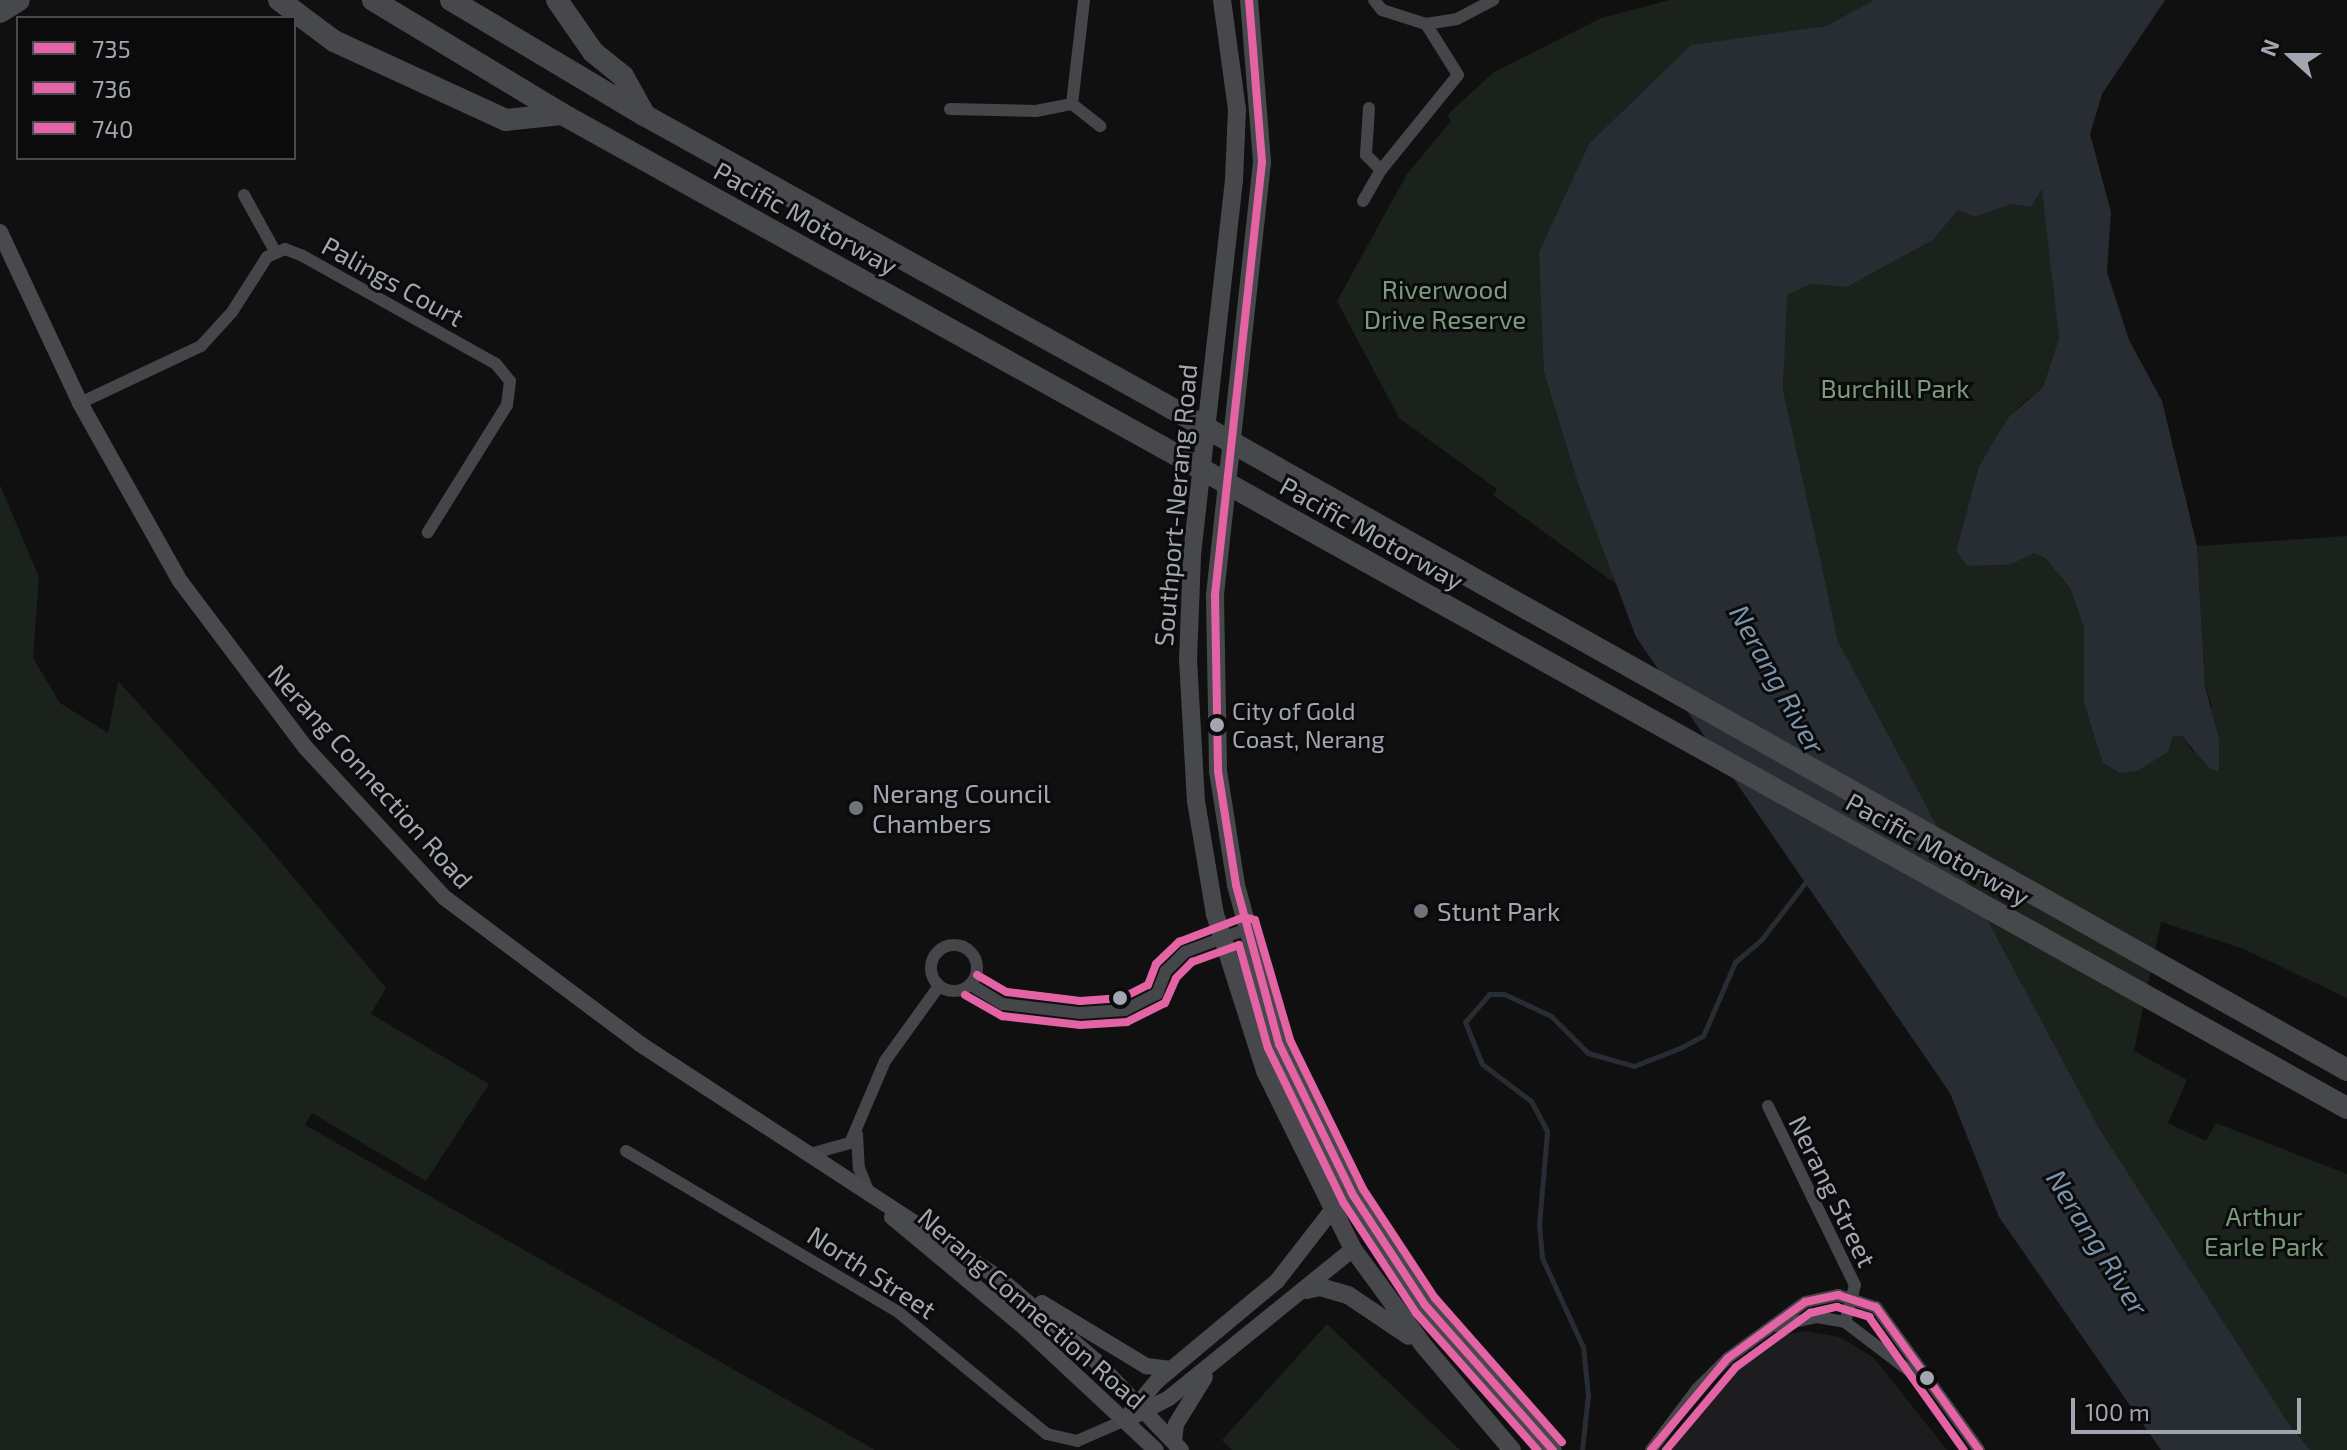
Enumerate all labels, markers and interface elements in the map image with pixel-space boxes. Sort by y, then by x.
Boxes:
legend [16,16,296,160]
north arrow [2251,16,2331,96]
text: 735 [92,34,131,63]
text: N [2254,35,2284,59]
text: 736 [92,74,131,103]
text: 740 [92,114,134,143]
street label: Pacific Motorway [709,155,903,281]
street label: Palings Court [317,229,469,333]
park label: Riverwood Drive Reserve [1364,273,1526,334]
street label: Southport-Nerang Road [1147,363,1203,647]
park label: Burchill Park [1820,372,1970,404]
street label: Pacific Motorway [1275,470,1469,596]
water label: Nerang River [1723,599,1833,759]
street label: Nerang Connection Road [262,658,480,894]
place label: City of Gold Coast, Nerang [1232,697,1385,753]
marker: City of Gold Coast, Nerang [1209,717,1225,733]
place label: Nerang Council Chambers [872,777,1051,838]
street label: Pacific Motorway [1841,786,2035,912]
marker: Nerang Council Chambers [847,799,865,817]
place label: Stunt Park [1437,895,1560,927]
marker: Stunt Park [1412,902,1430,920]
unlabelled marker [1112,990,1128,1006]
street label: Nerang Street [1783,1110,1883,1272]
water label: Nerang River [2040,1163,2156,1321]
park label: Arthur Earle Park [2204,1200,2324,1262]
street label: Nerang Connection Road [912,1201,1152,1415]
street label: North Street [802,1219,942,1325]
unlabelled marker [1919,1370,1935,1386]
scale bar [2075,1382,2305,1432]
text: 100 m [2085,1397,2150,1426]

